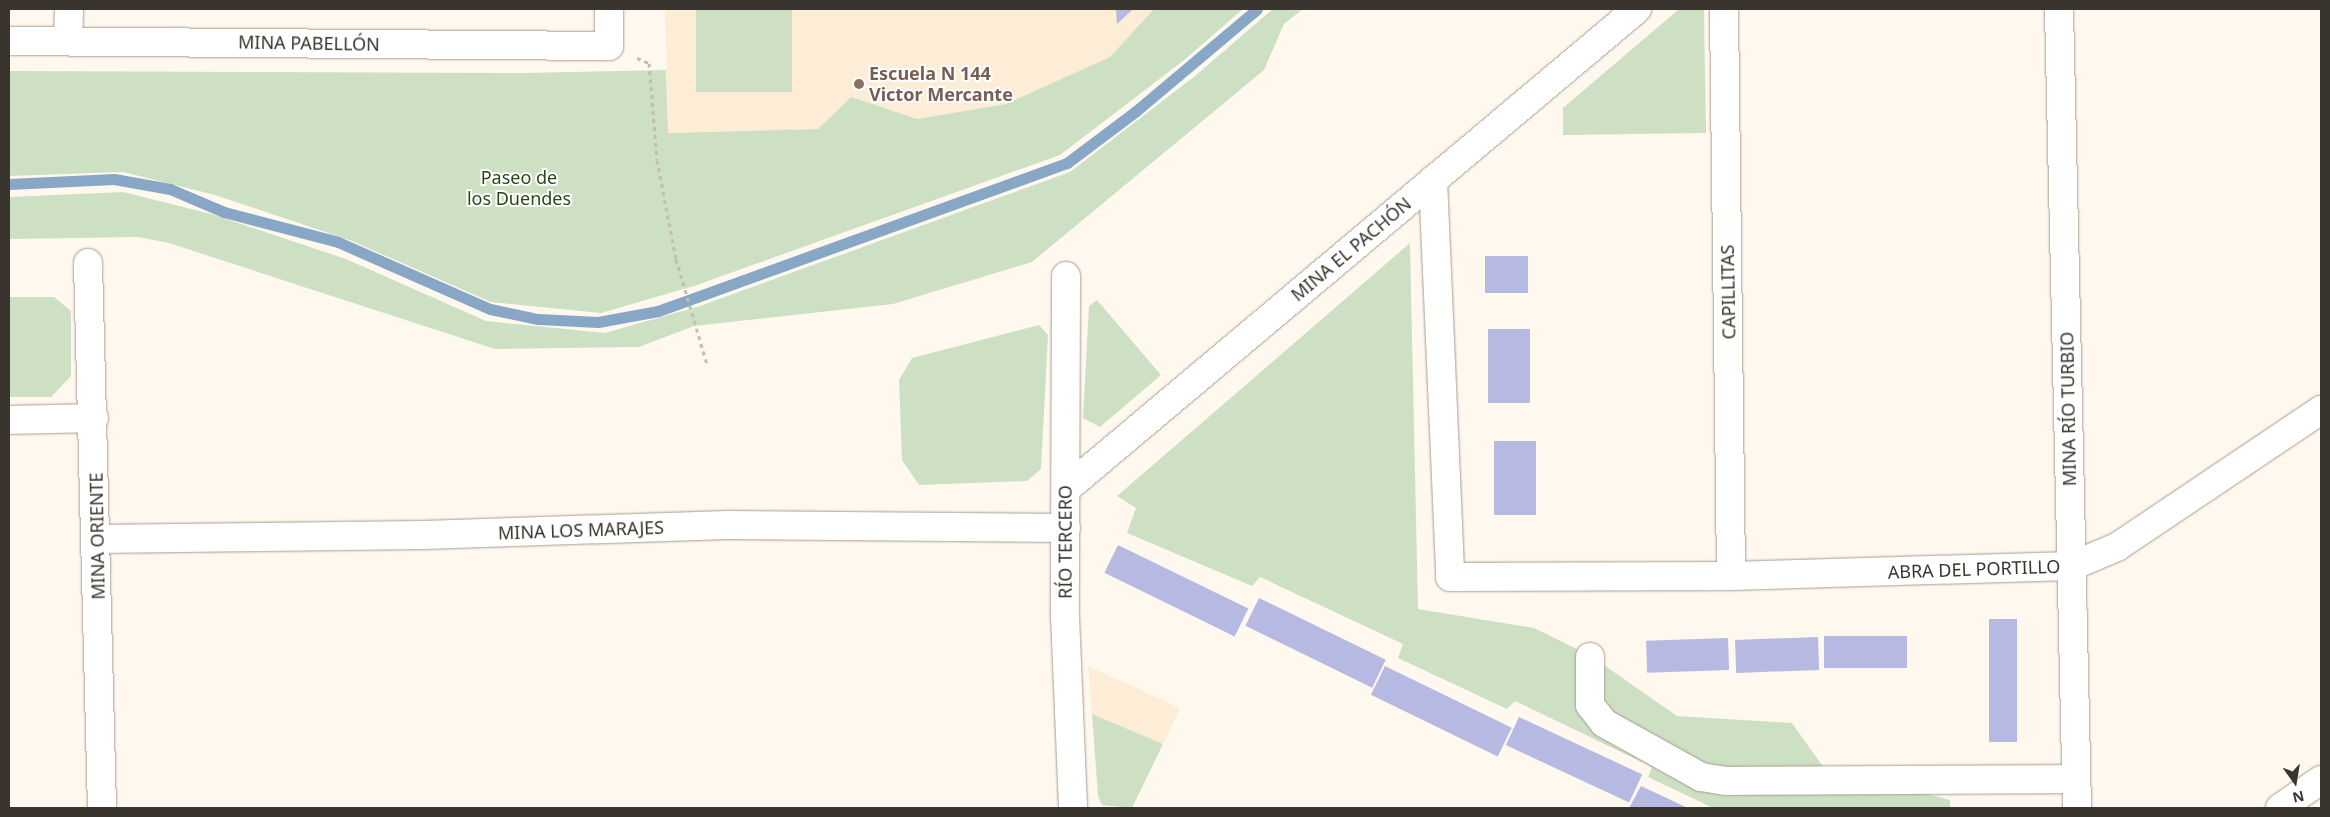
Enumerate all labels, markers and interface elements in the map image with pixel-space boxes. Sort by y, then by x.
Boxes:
street label: MINA PABELLÓN [238,31,380,55]
place label: Escuela N 144 Victor Mercante [869,63,1013,106]
marker: Escuela N 144 Victor Mercante [853,78,865,90]
park label: Paseo de los Duendes [467,167,571,210]
street label: MINA EL PACHÓN [1287,193,1415,305]
street label: CAPILLITAS [1716,244,1740,340]
street label: MINA RÍO TURBIO [2056,332,2080,486]
street label: MINA ORIENTE [85,472,109,600]
street label: RÍO TERCERO [1054,485,1076,599]
street label: MINA LOS MARAJES [498,516,664,544]
street label: ABRA DEL PORTILLO [1887,555,2061,583]
north arrow [2270,757,2320,807]
text: N [2291,787,2306,808]

